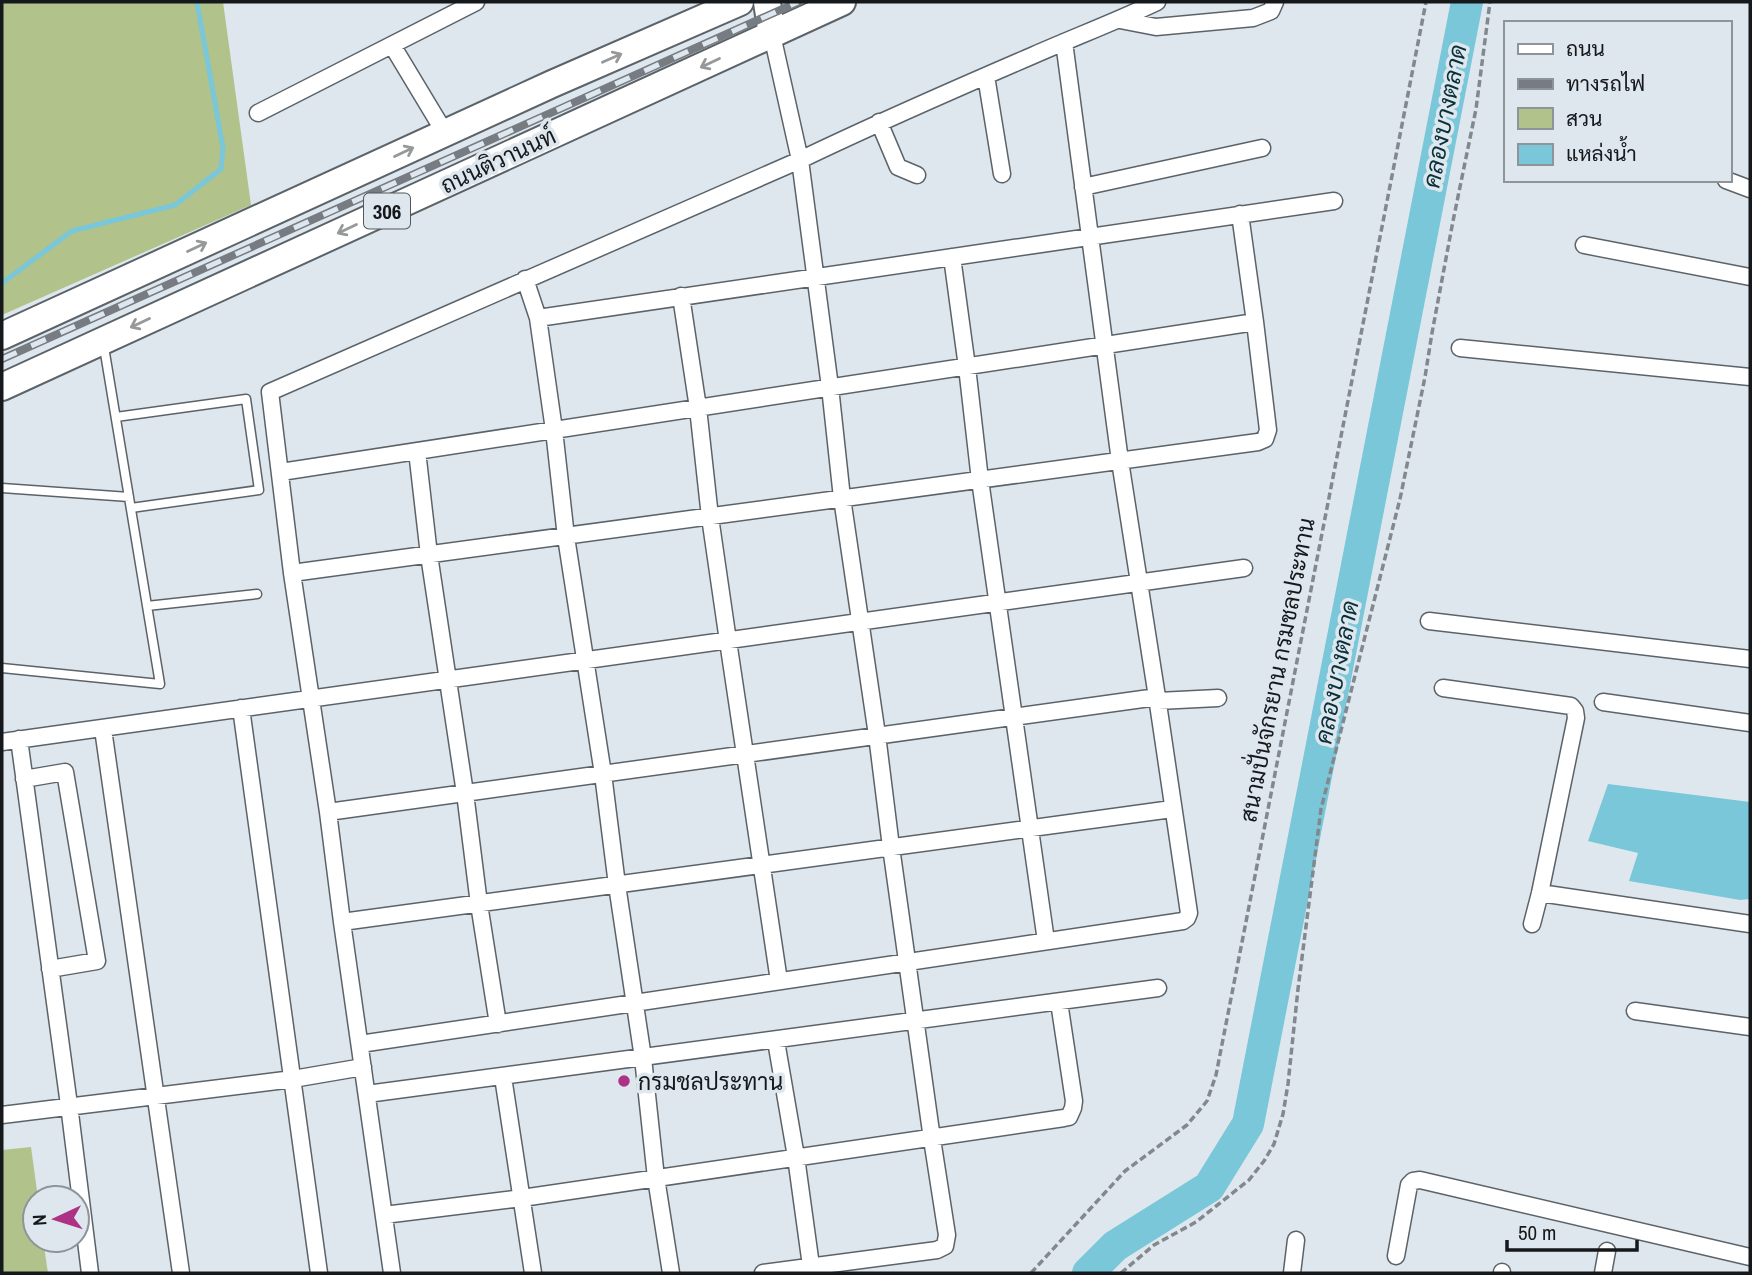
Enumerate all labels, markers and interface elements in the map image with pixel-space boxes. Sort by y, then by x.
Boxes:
legend [1504,21,1731,182]
text: ถนน [1566,34,1605,63]
water label: คลองบางตลาด [1414,41,1474,191]
one-way arrow [600,51,622,64]
one-way arrow [699,57,721,70]
text: ทางรถไฟ [1566,69,1645,98]
text: สวน [1566,104,1602,133]
street label: ถนนติวานนท์ [435,120,561,200]
text: แหล่งน้ำ [1566,136,1637,168]
one-way arrow [393,145,414,158]
road number: 306 [364,194,410,228]
one-way arrow [337,223,358,236]
one-way arrow [187,239,208,252]
one-way arrow [130,317,151,331]
street label: สนามปั่นจักรยาน กรมชลประทาน [1228,514,1322,825]
water label: คลองบางตลาด [1306,597,1366,747]
place label: กรมชลประทาน [638,1066,783,1097]
marker: กรมชลประทาน [616,1073,632,1089]
north arrow [21,1184,91,1254]
scale bar [1507,1208,1636,1252]
text: N [26,1214,52,1227]
text: 50 m [1518,1218,1556,1247]

